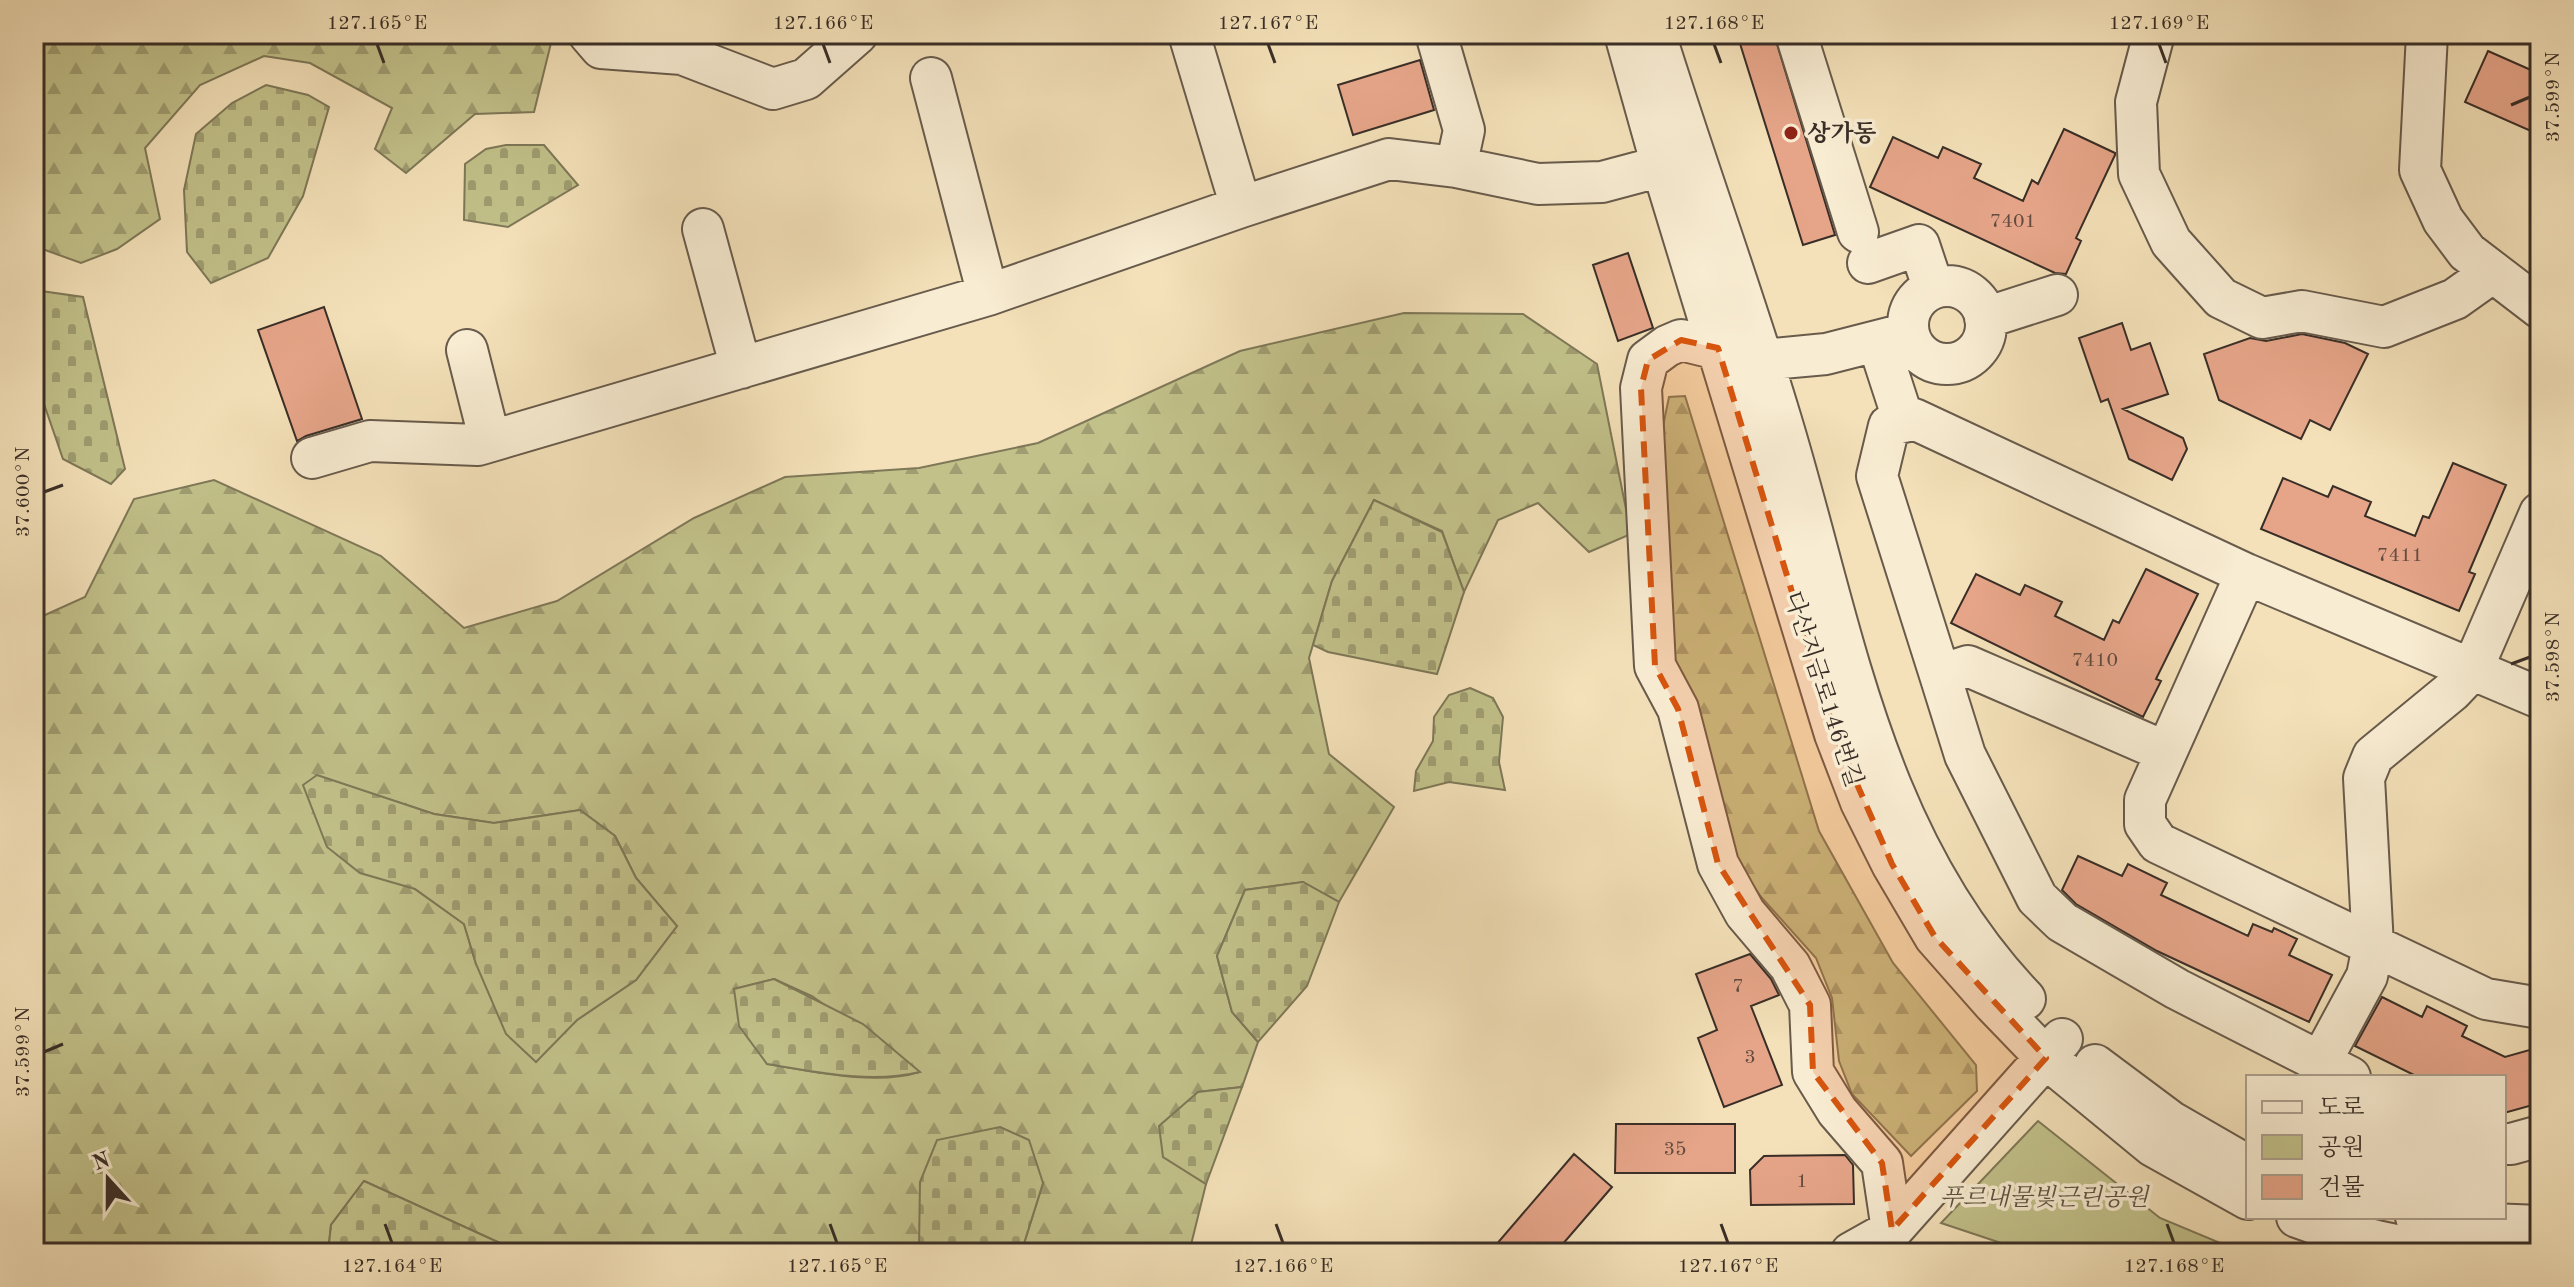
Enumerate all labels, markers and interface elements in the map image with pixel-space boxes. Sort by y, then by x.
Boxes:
text: 127.165°E [327,14,427,34]
text: 127.166°E [773,14,873,34]
text: 127.167°E [1218,14,1318,34]
text: 127.168°E [1664,14,1764,34]
text: 127.169°E [2109,14,2209,34]
text: 37.599°N [2544,52,2564,142]
place label: 상가동 [1807,120,1877,147]
marker: 상가동 [1782,124,1800,142]
house number: 7401 [1990,212,2036,232]
text: 37.600°N [14,447,34,537]
house number: 7411 [2377,546,2423,566]
street label: 다산지금로146번길 [1779,588,1867,790]
text: 37.598°N [2544,612,2564,702]
house number: 7410 [2072,651,2118,671]
house number: 7 [1732,977,1744,997]
text: 37.599°N [14,1007,34,1097]
house number: 3 [1744,1048,1756,1068]
legend [2246,1075,2506,1219]
text: 도로 [2318,1096,2364,1121]
text: 공원 [2318,1135,2364,1161]
north arrow [68,1139,148,1219]
house number: 35 [1663,1140,1687,1160]
text: N [90,1149,114,1175]
house number: 1 [1796,1172,1808,1192]
text: 건물 [2318,1175,2364,1201]
park label: 푸르내물빛근린공원 [1940,1184,2150,1211]
text: 127.164°E [342,1257,442,1277]
text: 127.165°E [787,1257,887,1277]
text: 127.166°E [1233,1257,1333,1277]
text: 127.167°E [1678,1257,1778,1277]
text: 127.168°E [2124,1257,2224,1277]

